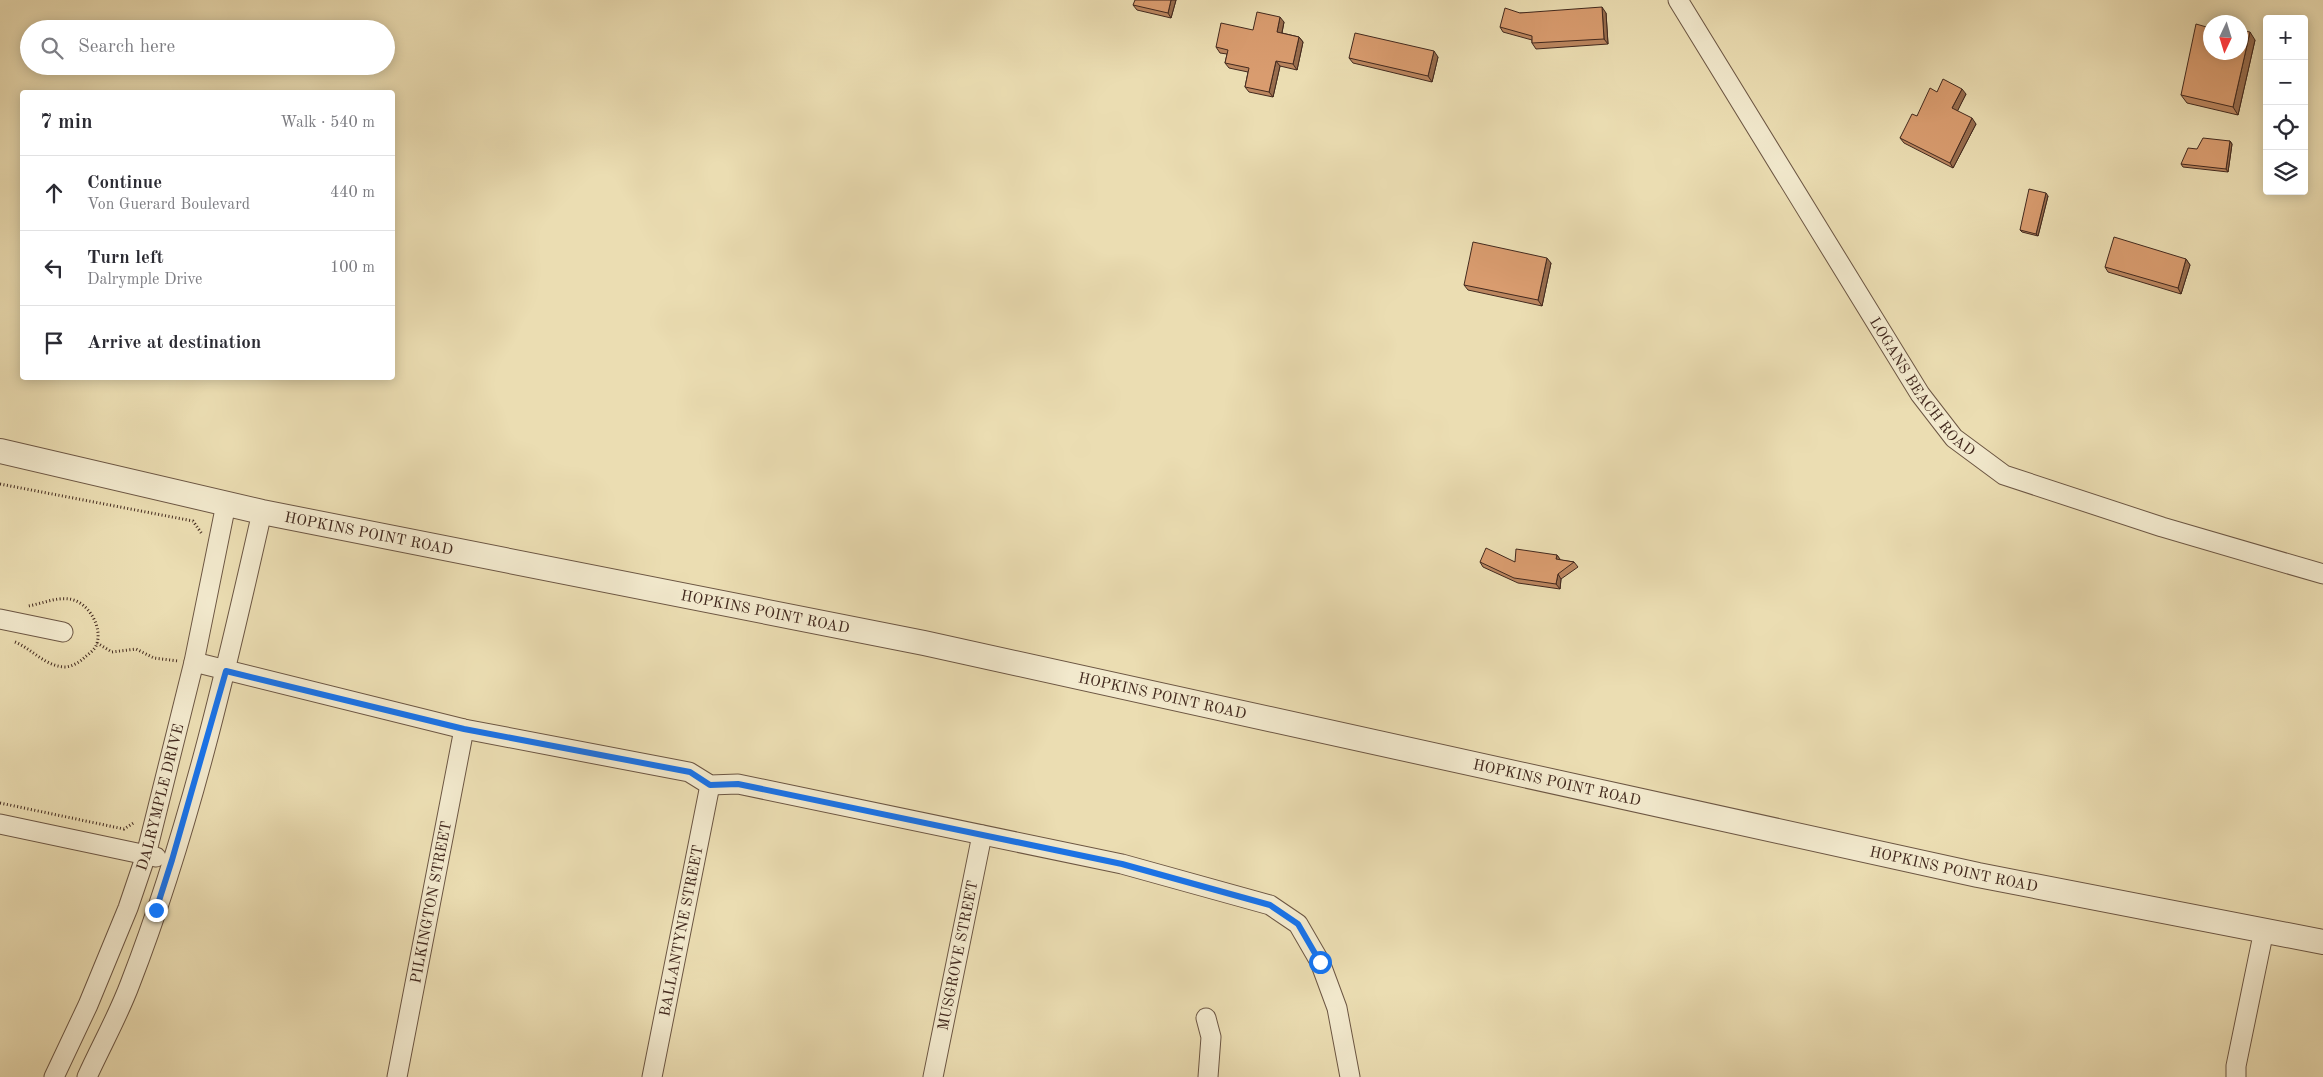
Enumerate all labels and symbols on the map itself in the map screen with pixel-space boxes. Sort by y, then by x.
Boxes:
north arrow [2203,15,2248,60]
street label: LOGANS BEACH ROAD [1866,315,1977,460]
street label: HOPKINS POINT ROAD [283,511,454,559]
street label: HOPKINS POINT ROAD [679,589,851,637]
street label: HOPKINS POINT ROAD [1077,671,1248,723]
street label: DALRYMPLE DRIVE [135,723,187,873]
street label: HOPKINS POINT ROAD [1471,758,1642,810]
street label: PILKINGTON STREET [409,820,455,985]
street label: BALLANTYNE STREET [658,844,707,1018]
street label: HOPKINS POINT ROAD [1868,845,2039,895]
street label: MUSGROVE STREET [937,879,982,1032]
route end [145,899,168,922]
route start [1309,951,1332,974]

